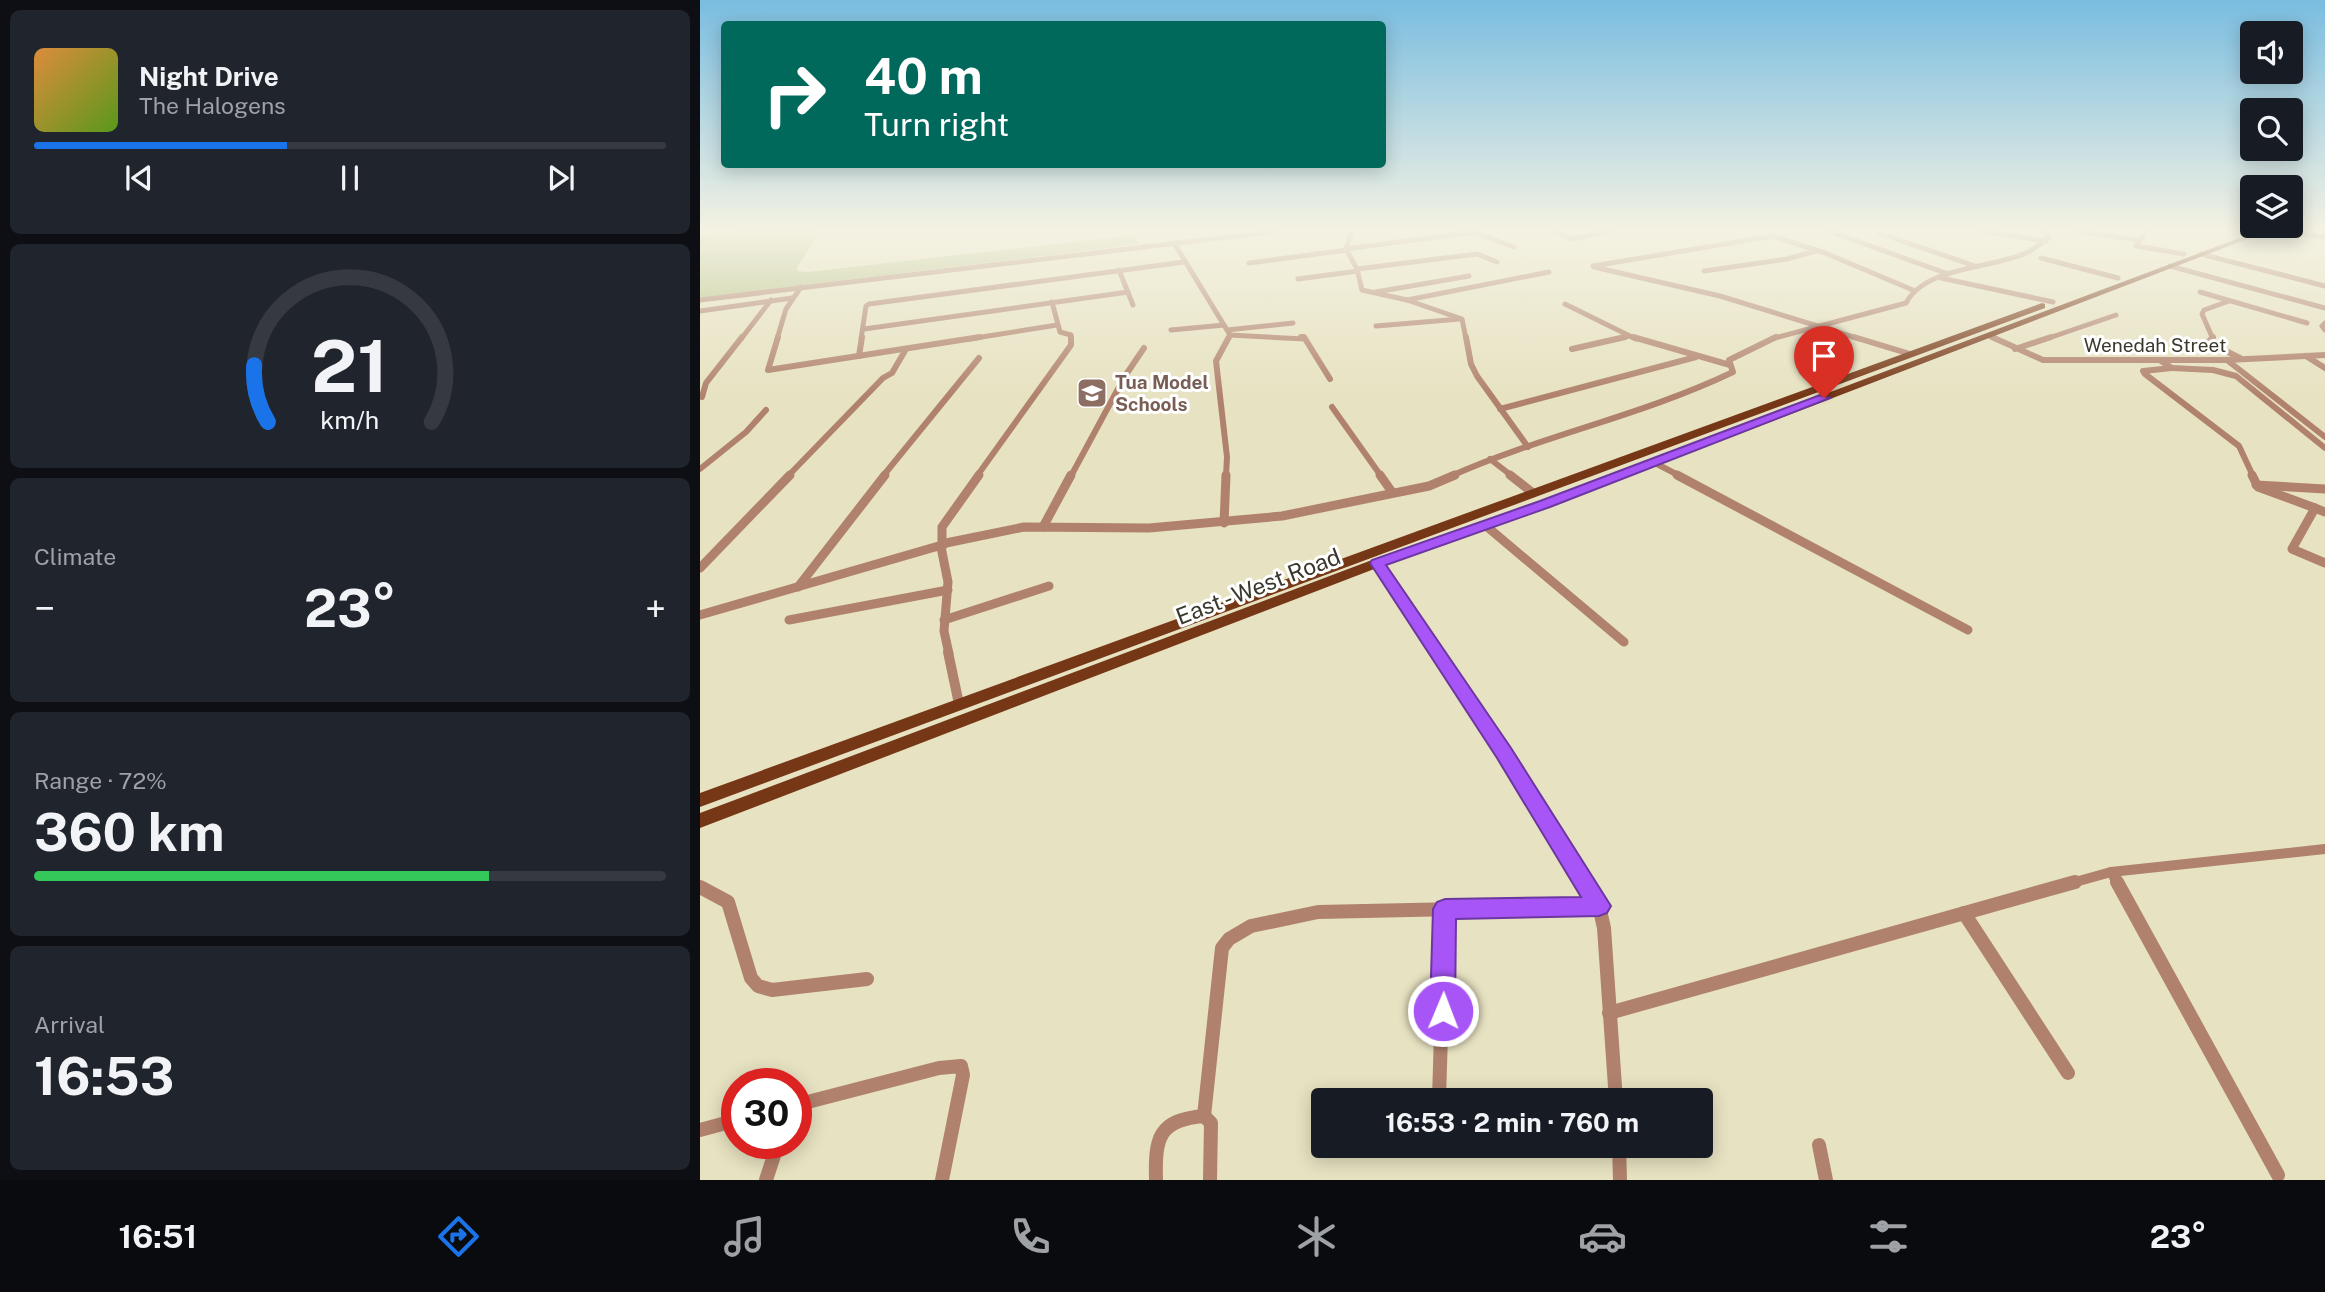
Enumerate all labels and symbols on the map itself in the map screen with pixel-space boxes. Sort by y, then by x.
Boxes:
pin [1794,326,1854,398]
street label: Wenedah Street [2084,334,2226,356]
place label: Tua Model Schools [1115,371,1209,415]
school or university icon: Tua Model Schools [1075,376,1109,410]
street label: East - West Road [1172,542,1344,630]
position arrow [1406,974,1480,1048]
speed limit sign: 30 [721,1068,812,1159]

